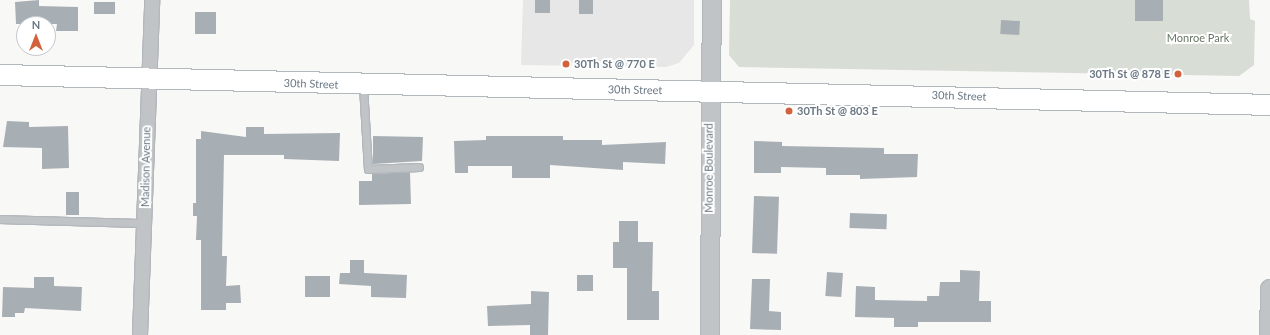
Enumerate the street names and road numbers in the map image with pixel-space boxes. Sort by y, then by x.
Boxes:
street label: 30th Street [283,76,339,92]
street label: 30th Street [608,83,662,97]
street label: 30th Street [931,88,987,104]
street label: Monroe Boulevard [702,123,716,213]
street label: Madison Avenue [139,127,153,207]

